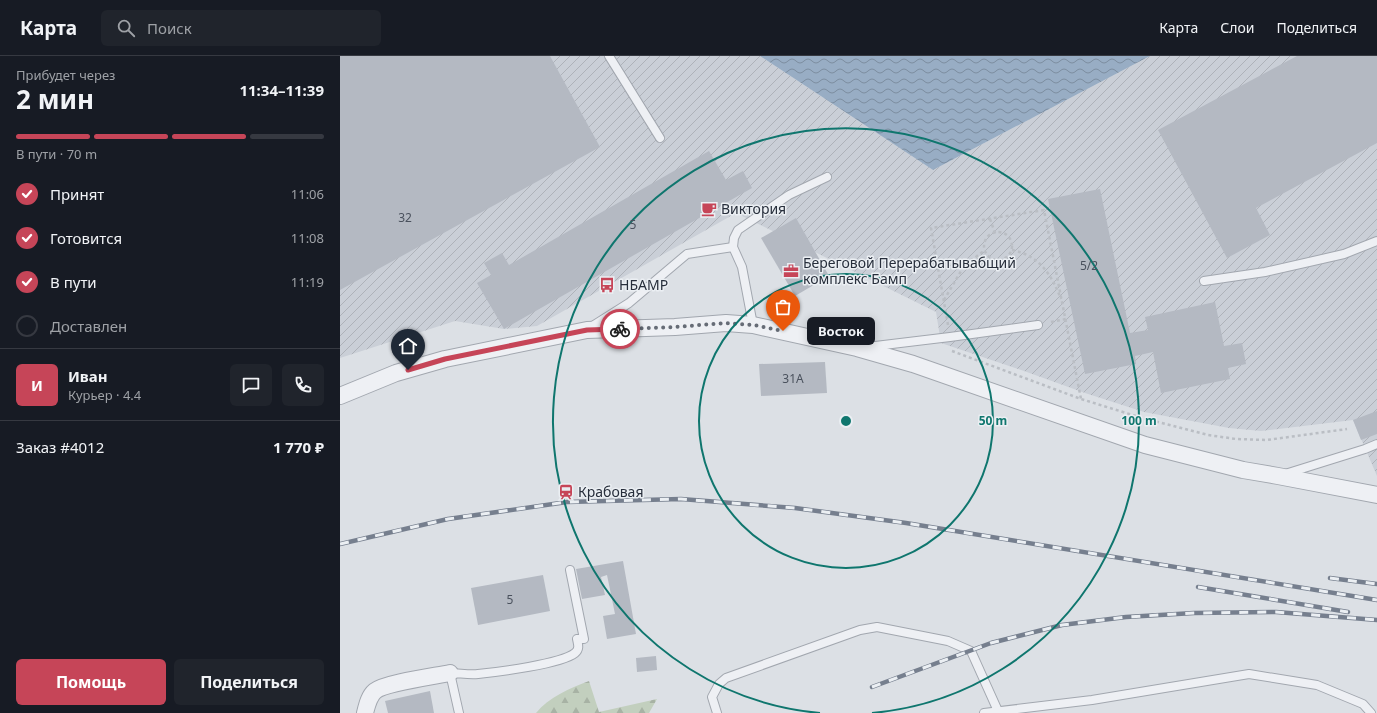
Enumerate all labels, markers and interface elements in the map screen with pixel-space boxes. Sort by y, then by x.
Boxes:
search box [101,10,381,46]
text: Карта [20,15,77,41]
icon: search [115,17,137,39]
text: Поиск [147,18,192,38]
text: Карта [1159,18,1198,37]
text: Слои [1220,18,1254,37]
text: Поделиться [1276,18,1357,37]
text: Прибудет через [16,66,115,84]
text: 11:34–11:39 [239,80,324,100]
text: 2 мин [16,81,94,117]
text: В пути · 70 m [16,145,97,163]
icon: check [16,183,38,205]
text: Принят [50,184,104,204]
text: 11:06 [291,185,324,203]
place label: Виктория [721,199,786,218]
cafe icon: Виктория [700,200,718,218]
house number: 32 [398,209,412,226]
house number: 5 [630,216,637,233]
icon: check [16,227,38,249]
text: Готовится [50,228,122,248]
text: 11:08 [291,229,324,247]
place label: Береговой Перерабатывабщий комплекс Бамп [803,253,1016,288]
house number: 5/2 [1080,257,1098,274]
office icon: Береговой Перерабатывабщий комплекс Бамп [782,262,800,280]
icon: check [16,271,38,293]
text: В пути [50,272,97,292]
text: 11:19 [291,273,324,291]
place label: НБАМР [619,275,668,294]
bus stop icon: НБАМР [598,276,616,294]
pin [766,290,800,331]
icon: bag [772,296,794,318]
courier [600,309,640,349]
text: Доставлен [50,316,127,336]
callout: Восток [807,317,875,345]
icon: bike [609,318,631,340]
text: Восток [818,322,864,340]
pin [391,329,425,370]
icon: home [397,335,419,357]
button: chat [230,364,272,406]
button: phone [282,364,324,406]
text: Иван [68,366,108,386]
house number: 31А [782,370,804,387]
text: И [31,375,43,395]
text: Курьер · 4.4 [68,386,141,404]
text: 50 m [979,412,1007,429]
text: 100 m [1121,412,1157,429]
centre of rings [839,414,853,428]
text: Заказ #4012 [16,437,104,457]
text: 1 770 ₽ [273,437,324,457]
place label: Крабовая [578,482,643,501]
station icon: Крабовая [557,483,575,501]
house number: 5 [507,591,514,608]
button: Помощь [16,659,166,705]
button: Поделиться [174,659,324,705]

